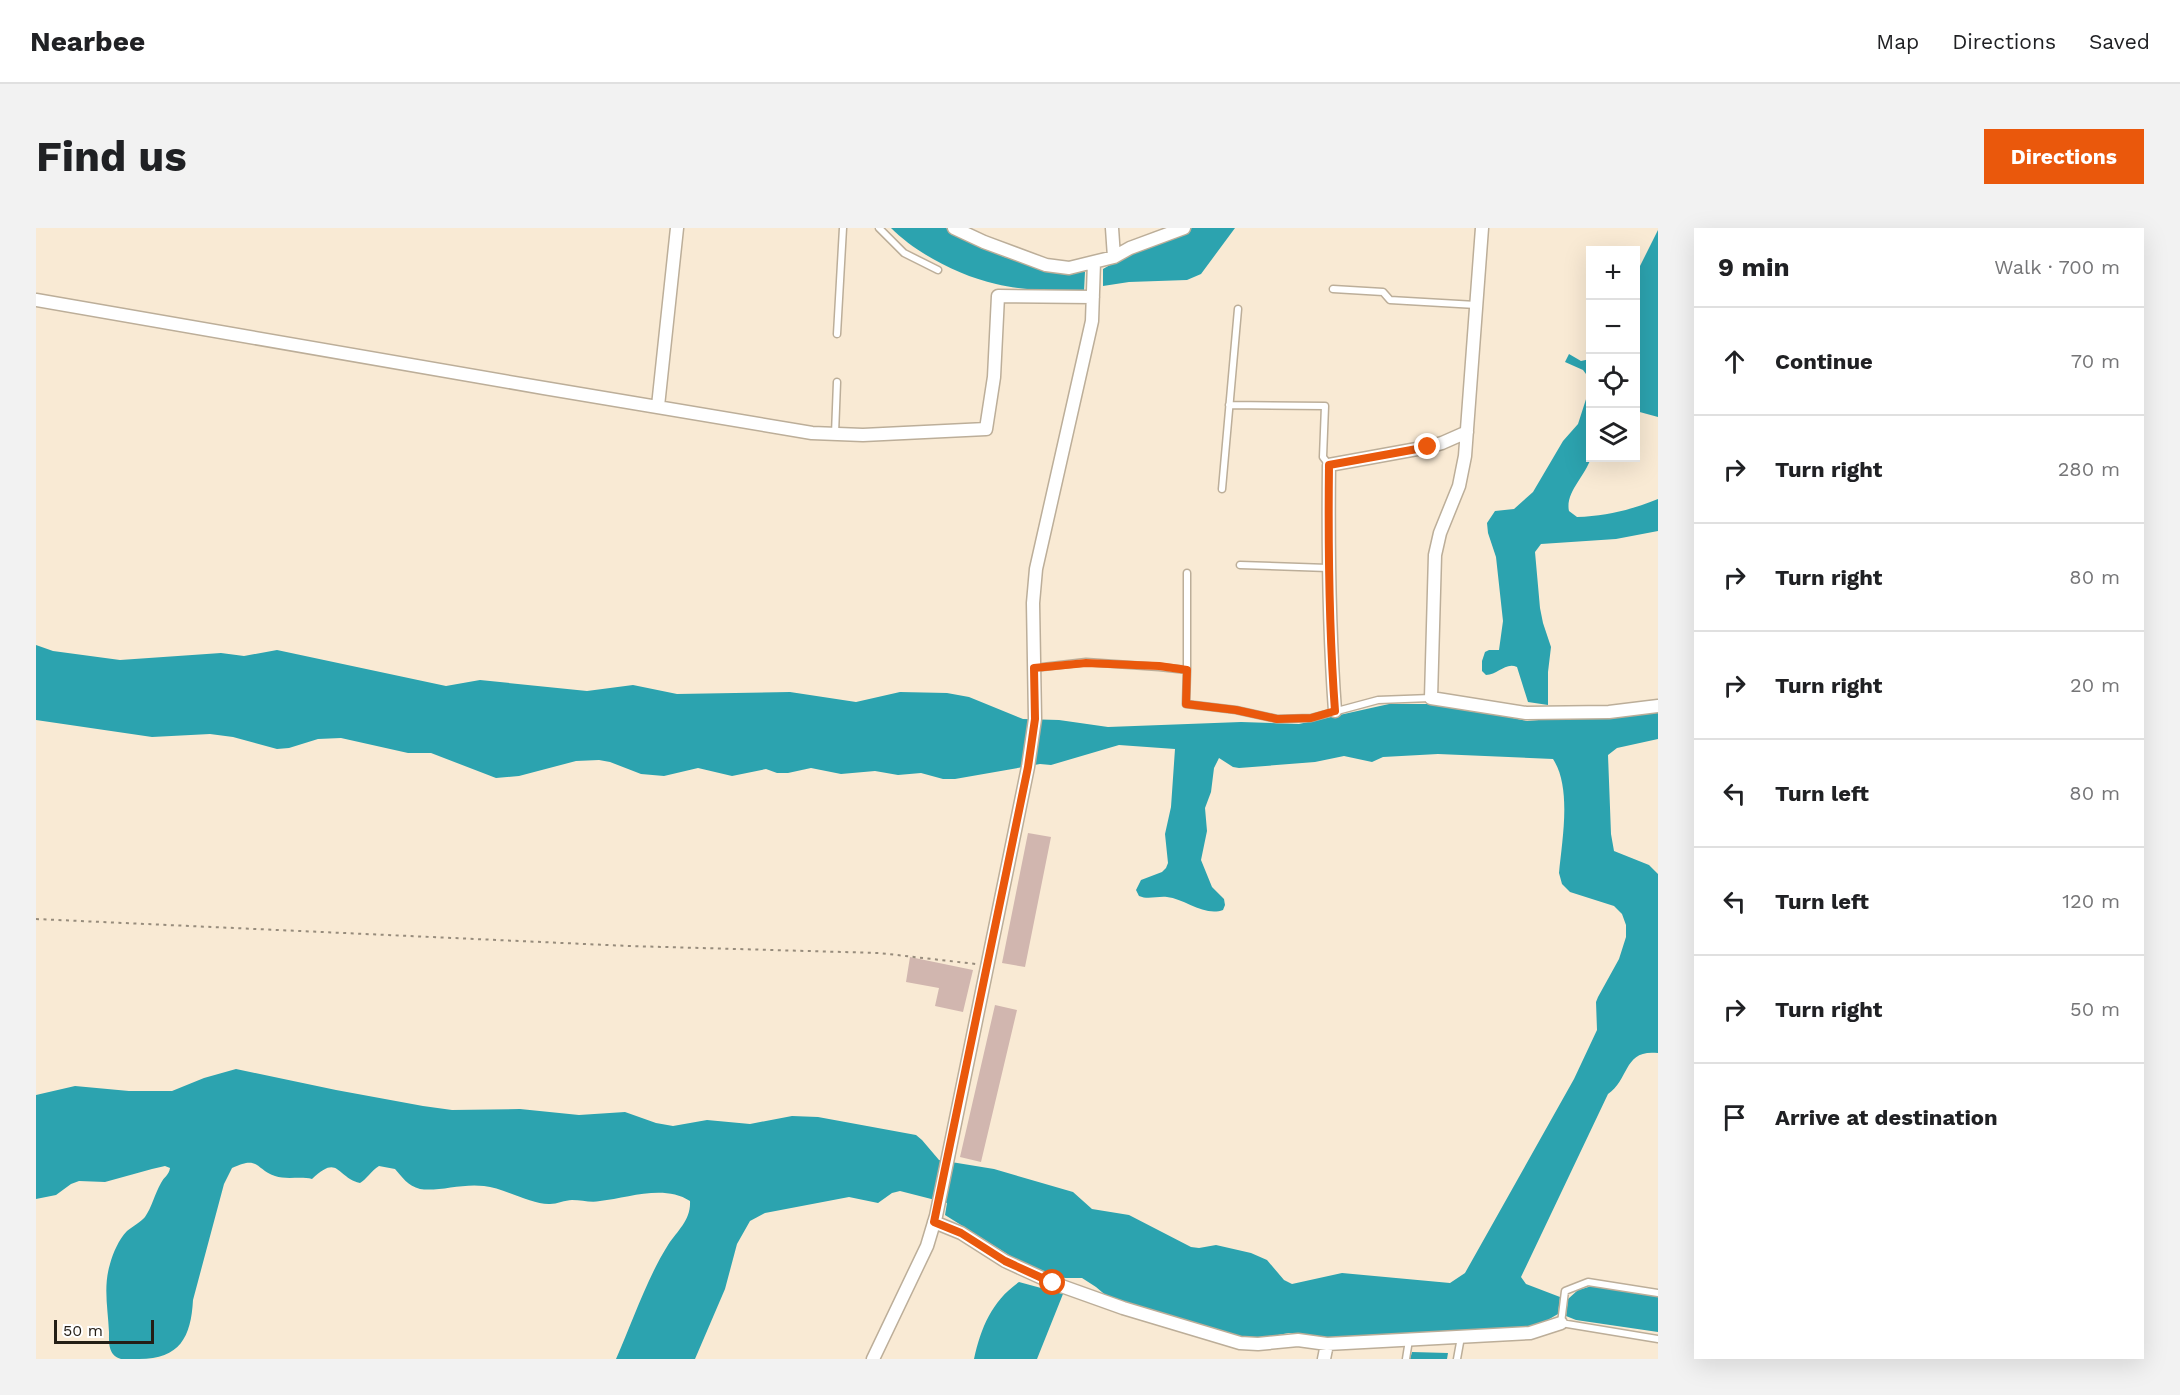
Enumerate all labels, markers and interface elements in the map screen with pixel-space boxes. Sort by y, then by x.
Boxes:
text: Nearbee [30,25,145,58]
text: Map [1876,29,1919,54]
text: Directions [1952,29,2056,54]
text: Saved [2089,29,2150,54]
button: Directions [1984,129,2144,184]
text: Find us [36,132,187,181]
map controls [1586,246,1640,462]
button: + [1586,246,1640,300]
text: 9 min [1718,252,1790,282]
text: Walk · 700 m [1994,255,2120,279]
button: − [1586,300,1640,354]
icon: ahead [1718,345,1751,378]
text: Continue [1775,349,1873,374]
text: 70 m [2071,349,2120,373]
button: locate [1586,354,1640,408]
button: layers [1586,408,1640,462]
route end [1414,433,1440,459]
icon: right [1718,453,1751,486]
text: Turn right [1775,457,1882,482]
text: 280 m [2058,457,2120,481]
icon: right [1718,561,1751,594]
text: Turn right [1775,565,1882,590]
text: 80 m [2069,565,2120,589]
icon: right [1718,669,1751,702]
text: Turn right [1775,673,1882,698]
text: 20 m [2070,673,2120,697]
icon: left [1718,777,1751,810]
text: Turn left [1775,781,1869,806]
text: 80 m [2069,781,2120,805]
icon: left [1718,885,1751,918]
text: Turn left [1775,889,1869,914]
text: 120 m [2062,889,2120,913]
icon: right [1718,993,1751,1026]
text: Turn right [1775,997,1882,1022]
text: 50 m [2070,997,2120,1021]
icon: arrive [1718,1101,1751,1134]
text: Arrive at destination [1775,1105,1998,1130]
route start [1039,1269,1065,1295]
scale bar [54,1317,154,1344]
text: 50 m [63,1321,103,1340]

